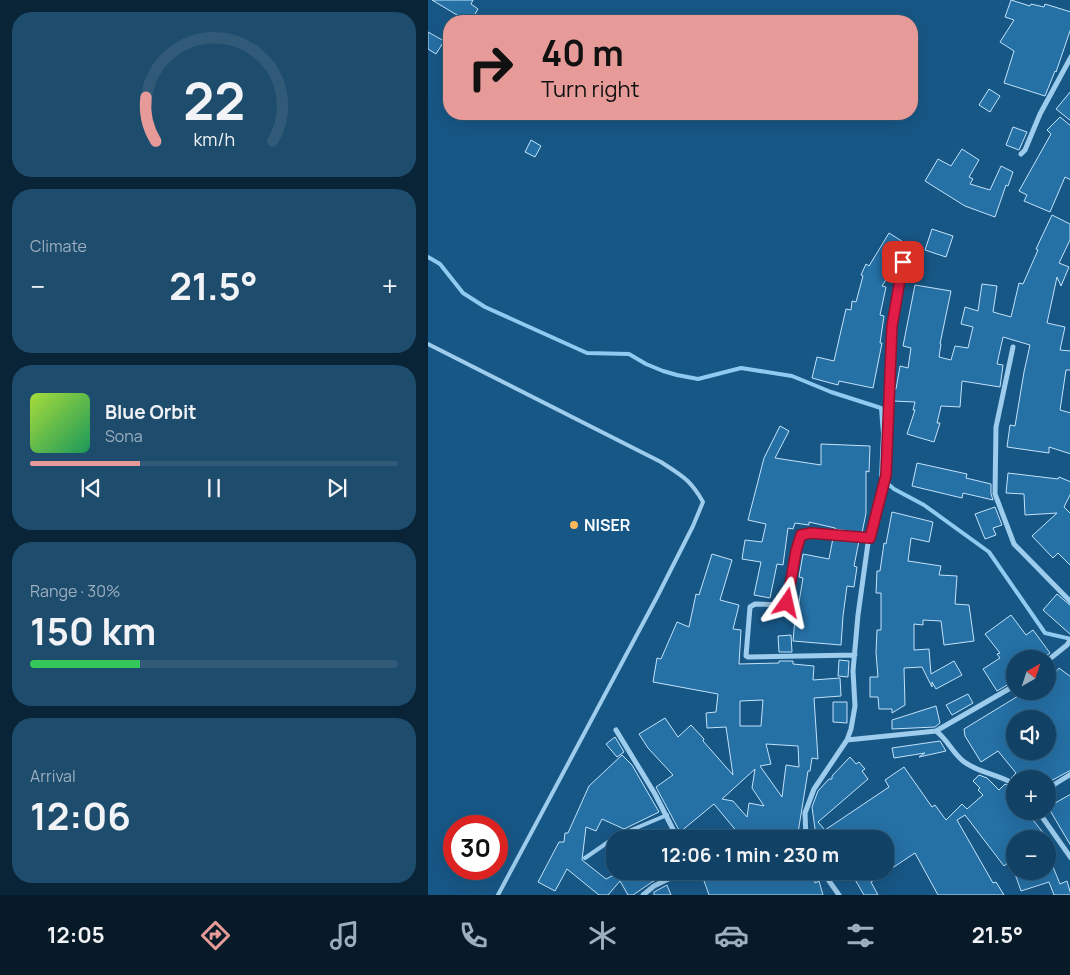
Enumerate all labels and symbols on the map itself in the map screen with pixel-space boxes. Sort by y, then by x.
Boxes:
pin [882,241,924,283]
place label: NISER [584,514,630,536]
marker: NISER [568,519,580,531]
position arrow [760,576,812,628]
north arrow [1006,650,1056,700]
speed limit sign: 30 [443,815,508,880]

